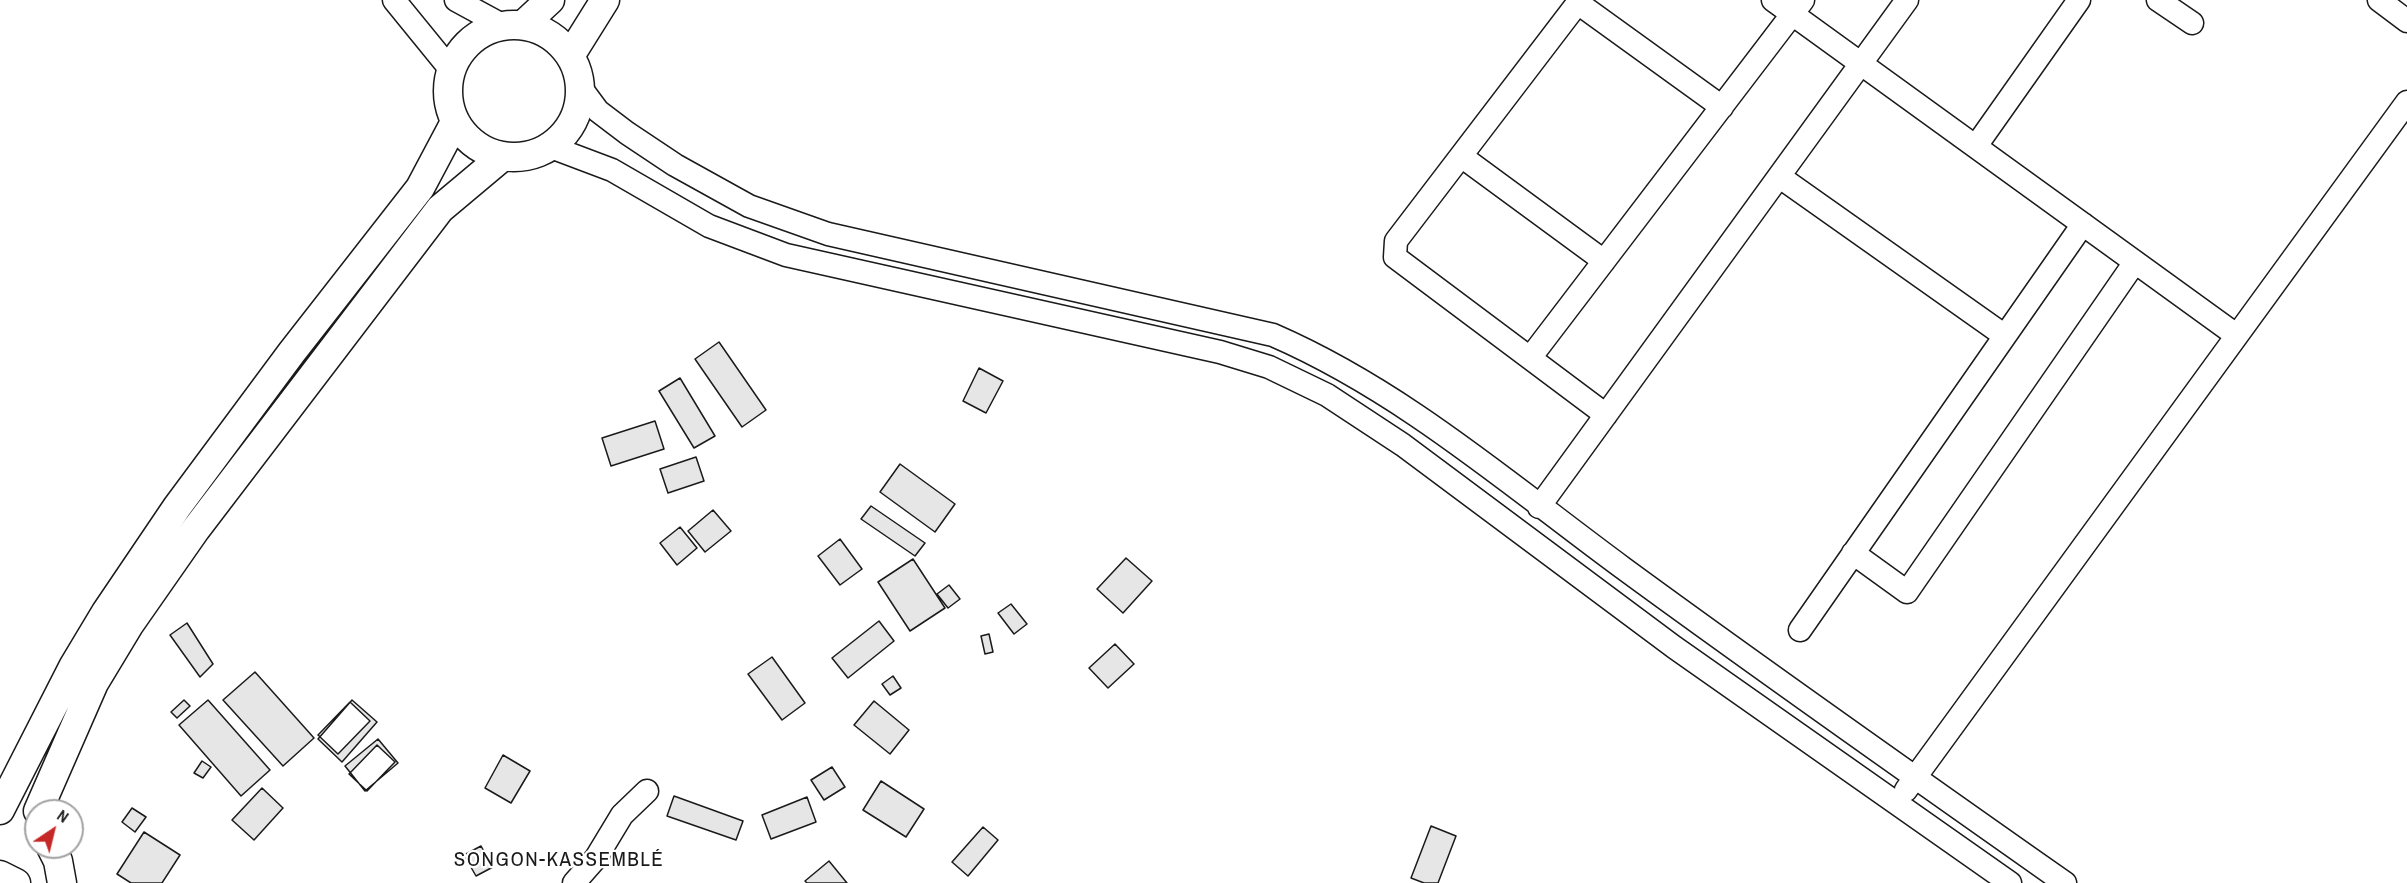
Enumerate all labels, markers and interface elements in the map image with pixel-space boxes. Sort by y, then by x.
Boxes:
north arrow [24,799,84,859]
text: N [53,804,73,828]
district label: SONGON-KASSEMBLÉ [454,847,664,873]

